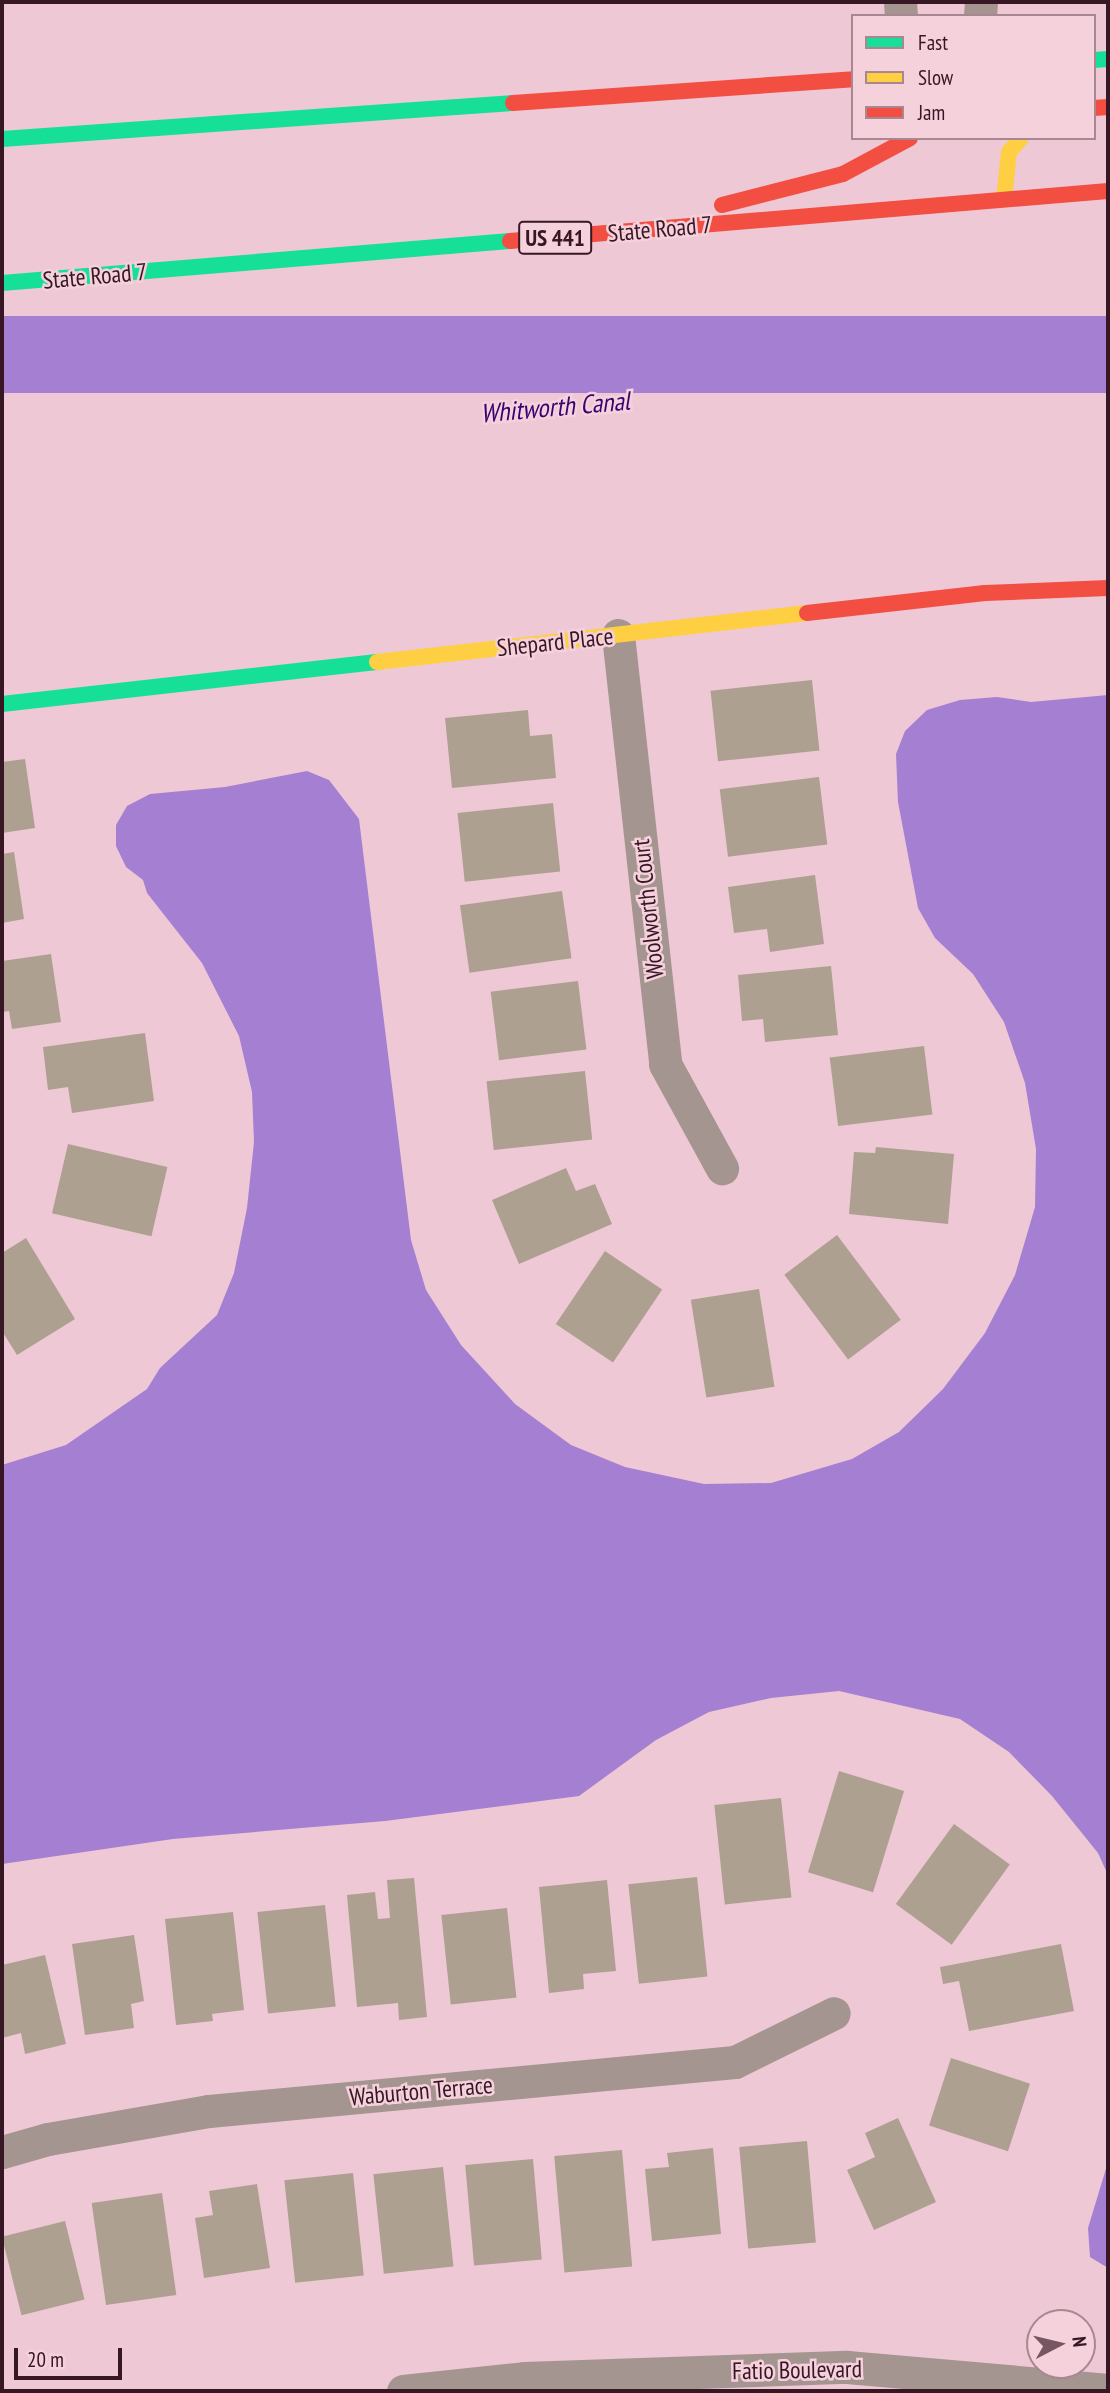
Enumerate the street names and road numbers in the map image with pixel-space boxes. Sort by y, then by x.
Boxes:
street label: State Road 7 [607,210,713,248]
road number: US 441 [516,218,594,258]
street label: State Road 7 [42,257,148,295]
street label: Shepard Place [495,622,615,662]
street label: Woolworth Court [626,838,670,980]
street label: Waburton Terrace [348,2070,494,2112]
street label: Fatio Boulevard [732,2354,862,2386]

